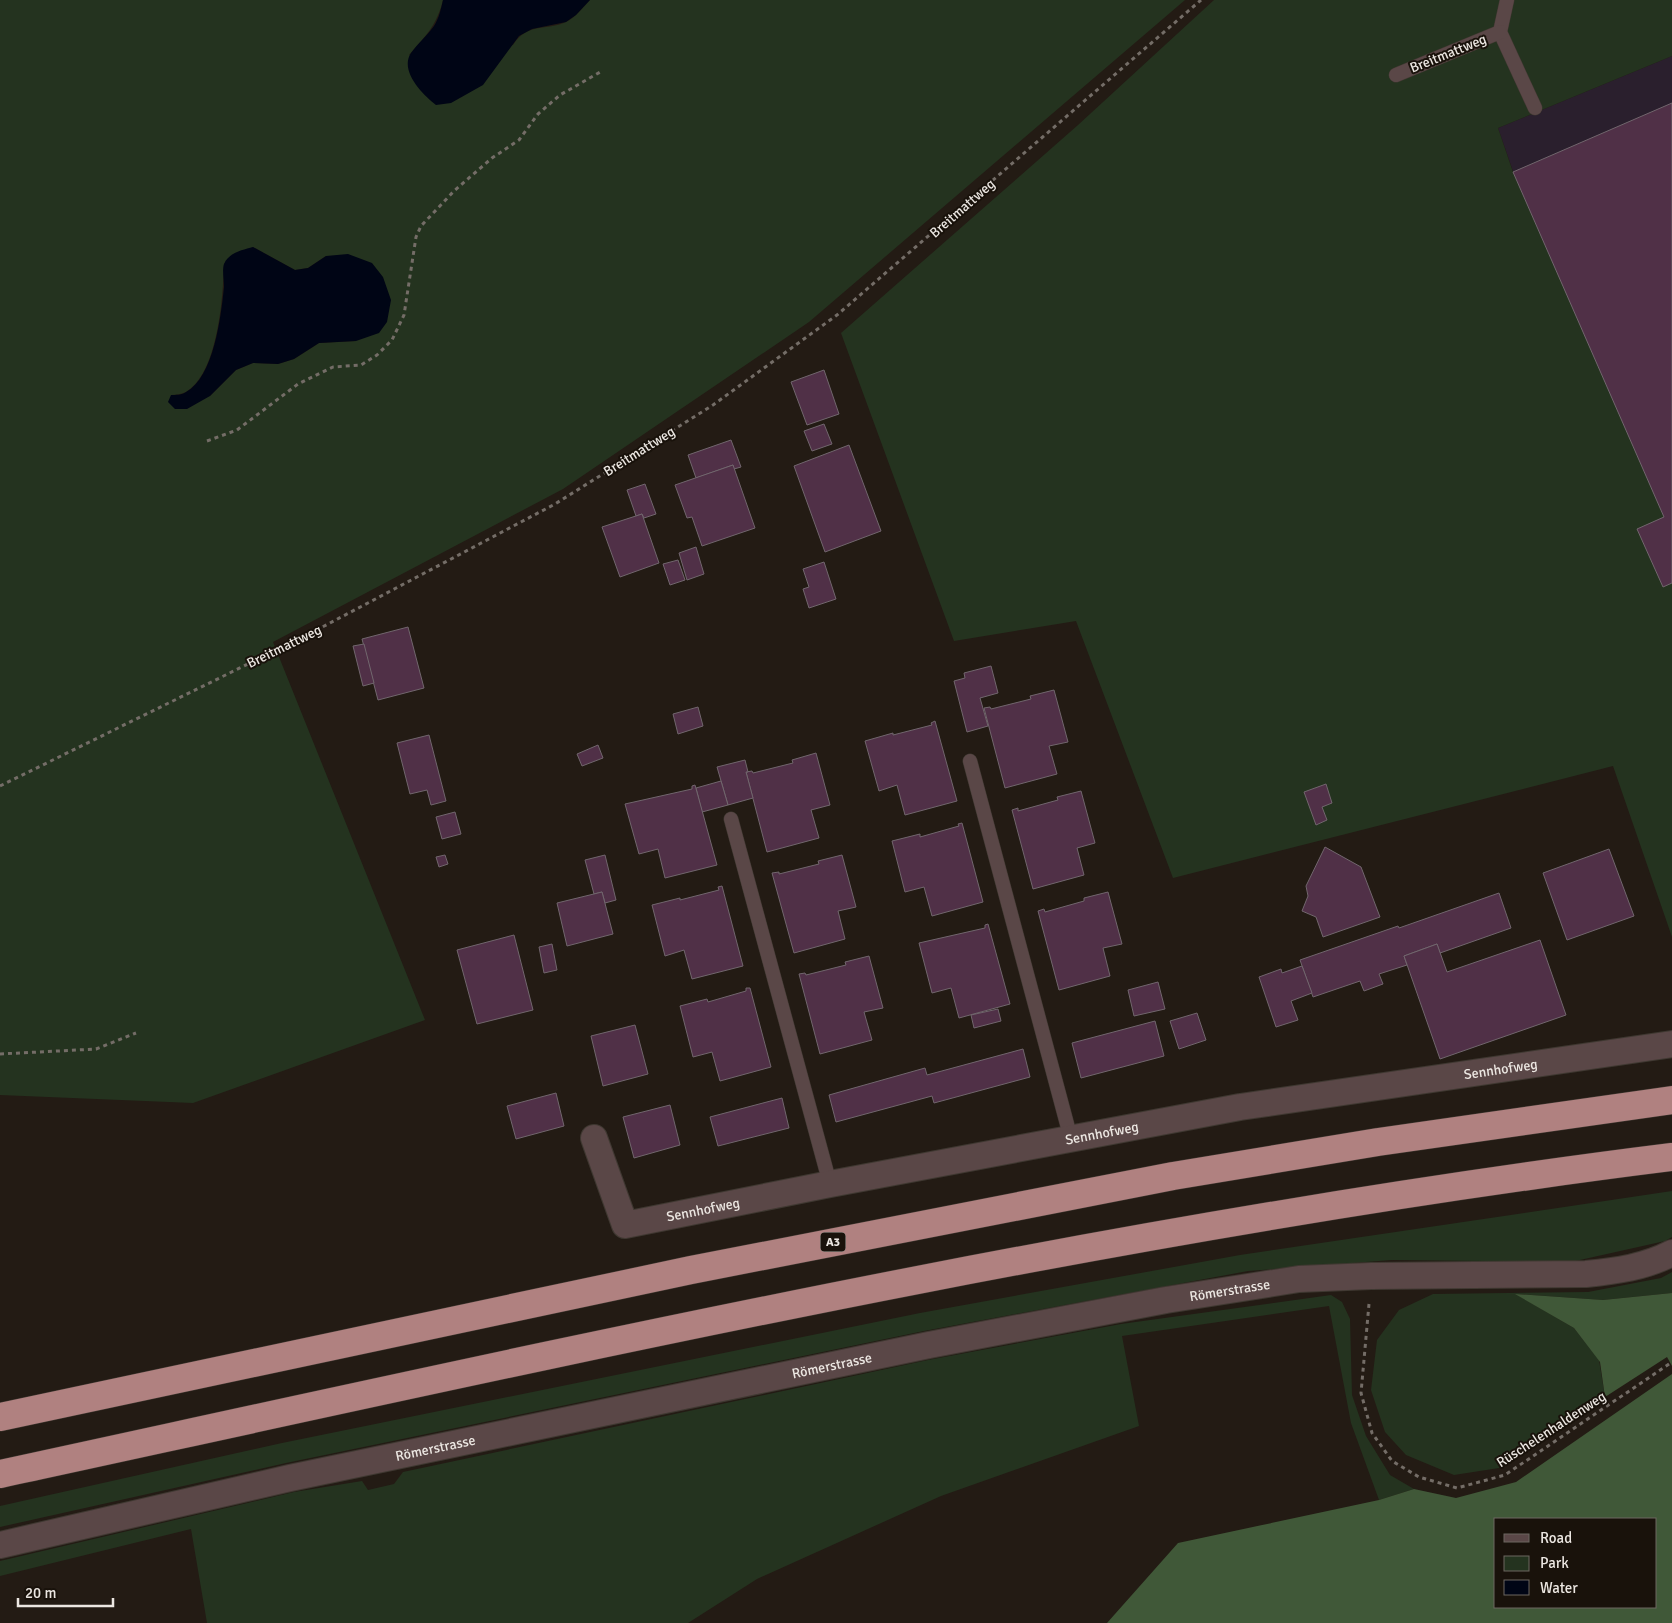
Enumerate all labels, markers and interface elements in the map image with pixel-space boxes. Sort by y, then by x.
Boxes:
street label: Breitmattweg [1407,30,1489,77]
street label: Breitmattweg [926,175,999,241]
street label: Breitmattweg [600,423,678,480]
street label: Breitmattweg [244,621,324,672]
street label: Sennhofweg [1463,1056,1539,1083]
street label: Sennhofweg [1064,1118,1140,1149]
street label: Sennhofweg [665,1194,741,1226]
road number: A3 [820,1232,846,1252]
street label: Römerstrasse [1188,1276,1271,1305]
street label: Römerstrasse [790,1349,873,1382]
street label: Rüschelenhaldenweg [1494,1388,1609,1471]
street label: Römerstrasse [394,1432,477,1465]
legend [1494,1518,1657,1608]
text: Road [1540,1529,1572,1547]
text: Park [1540,1554,1569,1572]
scale bar [18,1576,112,1608]
text: Water [1540,1579,1578,1597]
text: 20 m [25,1584,56,1602]

